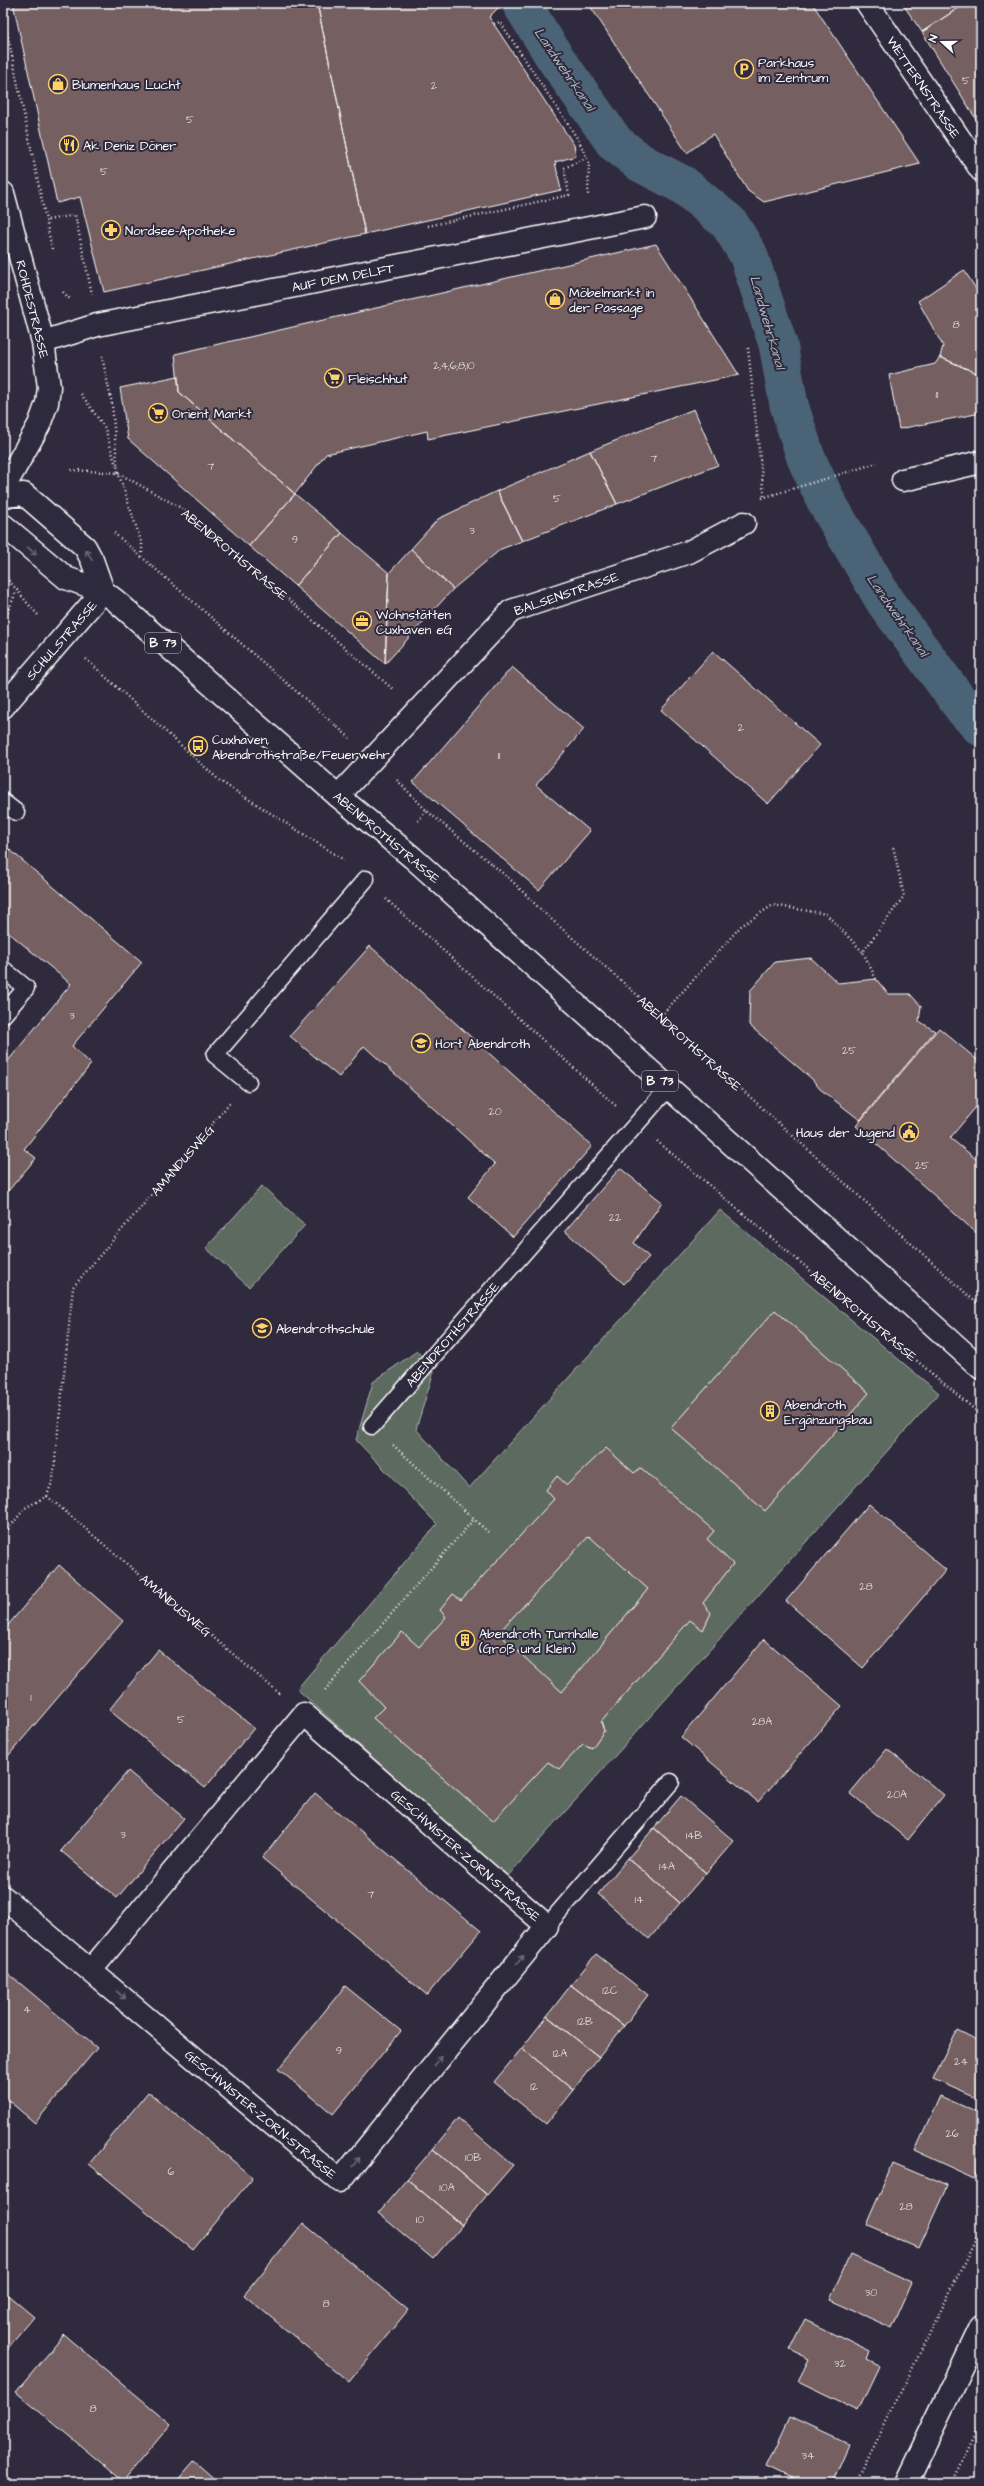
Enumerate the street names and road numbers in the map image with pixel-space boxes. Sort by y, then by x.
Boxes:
street label: WETTERNSTRASSE [884,33,964,141]
street label: ROHDESTRASSE [11,258,53,360]
street label: AUF DEM DELFT [290,259,397,297]
street label: ABENDROTHSTRASSE [177,505,292,605]
street label: BALSENSTRASSE [512,568,621,620]
street label: SCHULSTRASSE [22,597,102,684]
road number: B 73 [145,633,181,653]
street label: ABENDROTHSTRASSE [329,788,444,888]
street label: ABENDROTHSTRASSE [633,992,745,1096]
road number: B 73 [642,1071,678,1091]
street label: AMANDUSWEG [147,1121,219,1200]
street label: ABENDROTHSTRASSE [806,1266,921,1366]
street label: ABENDROTHSTRASSE [402,1278,504,1391]
street label: AMANDUSWEG [136,1570,215,1641]
street label: GESCHWISTER-ZORN-STRASSE [387,1786,544,1926]
street label: GESCHWISTER-ZORN-STRASSE [181,2046,340,2184]

